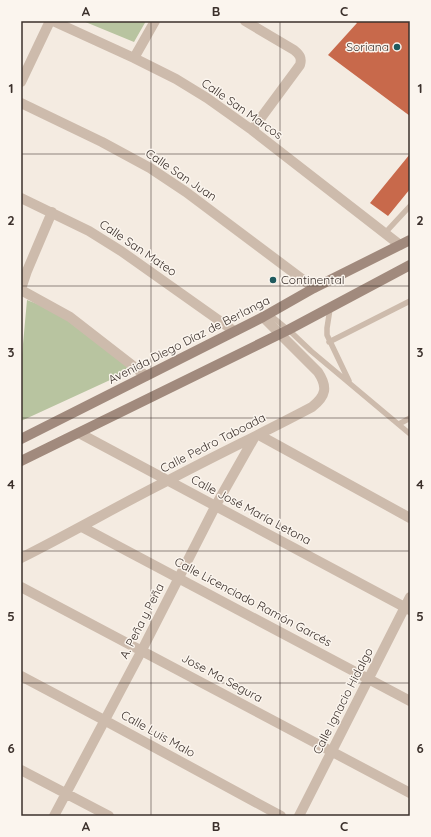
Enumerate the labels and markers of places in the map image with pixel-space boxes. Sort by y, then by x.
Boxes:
place label: Soriana [346,39,389,54]
marker: Soriana [392,42,402,52]
place label: Continental [281,272,344,287]
marker: Continental [268,275,278,285]

